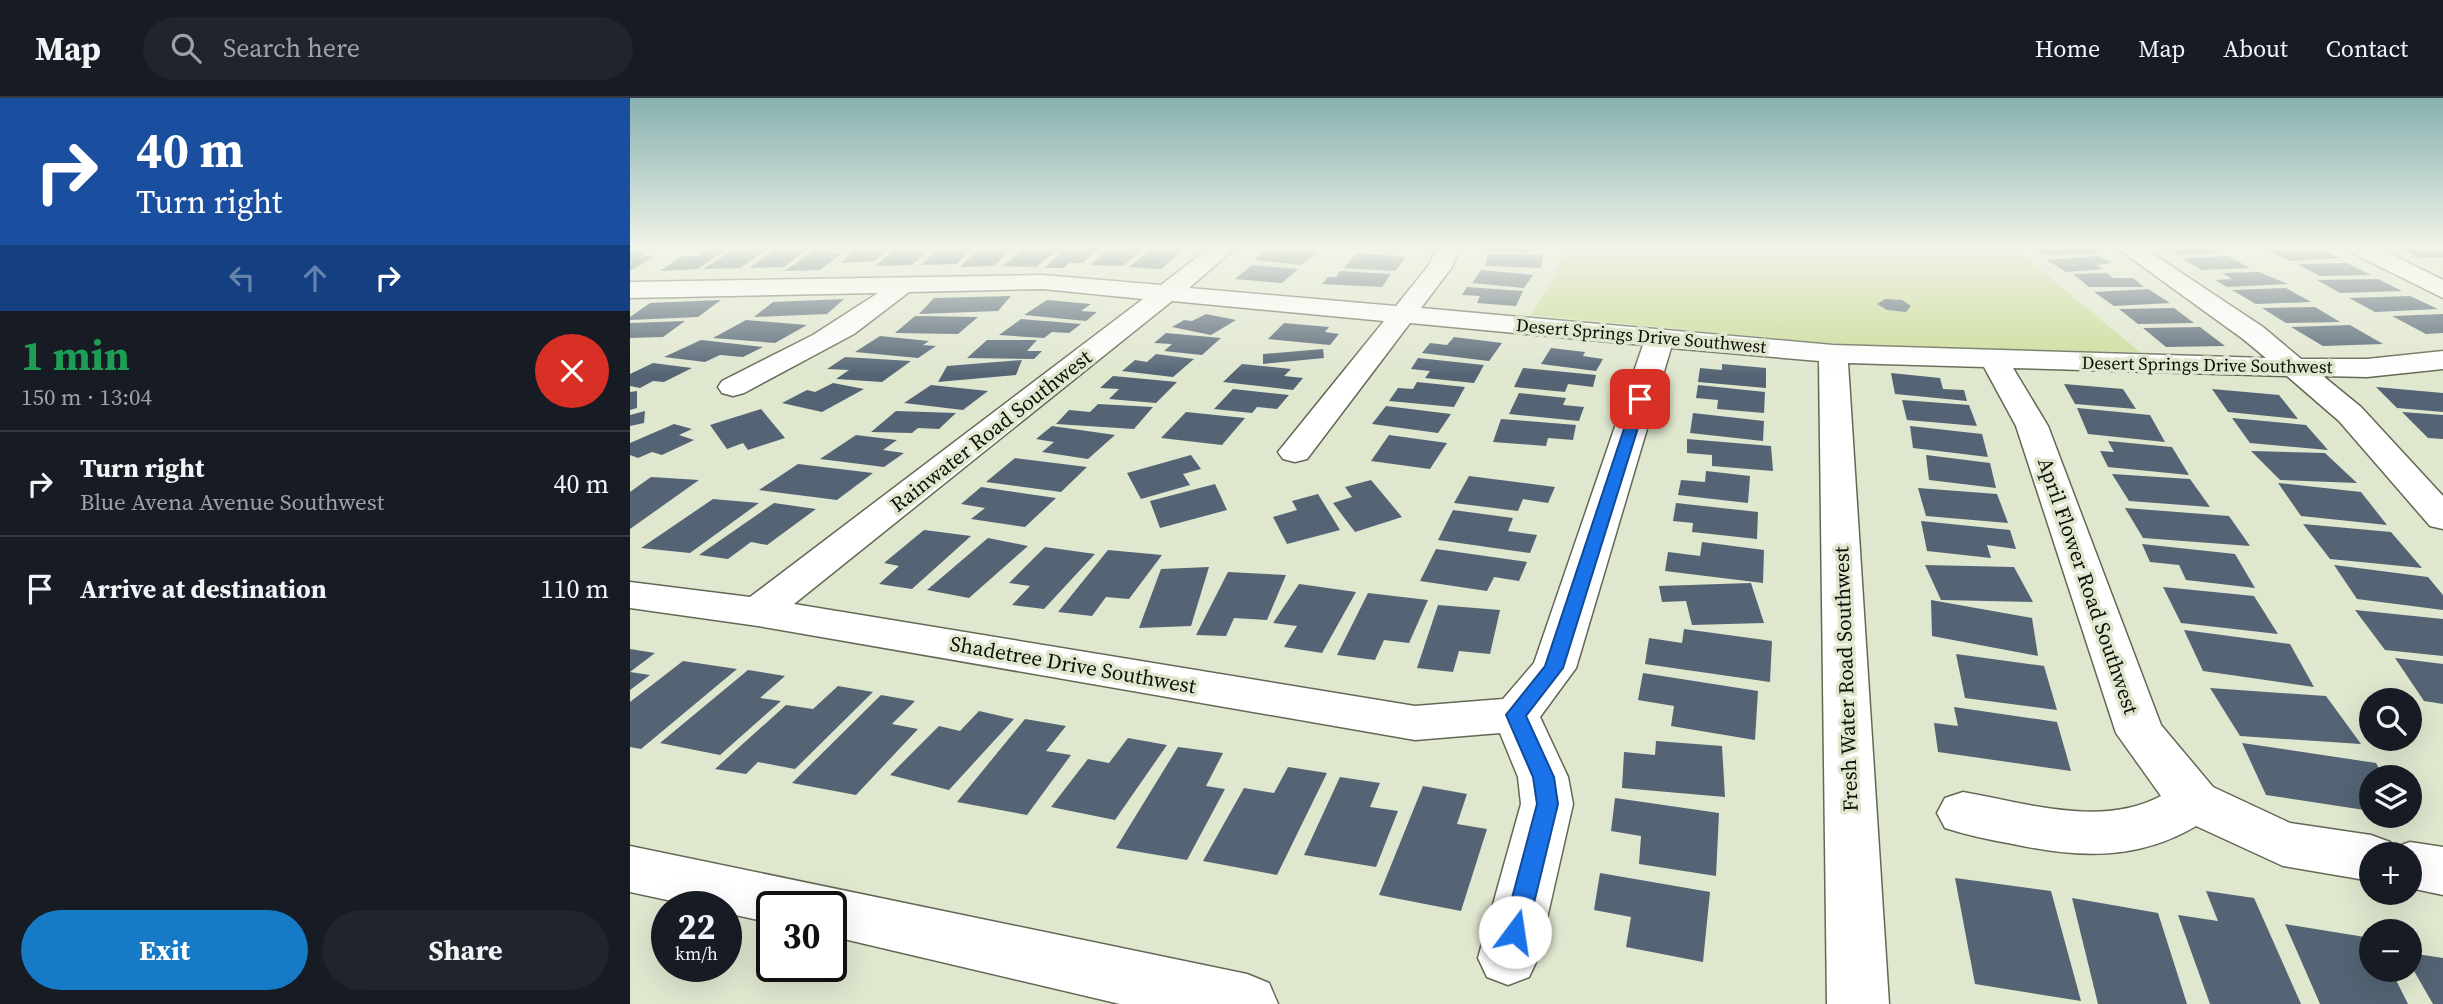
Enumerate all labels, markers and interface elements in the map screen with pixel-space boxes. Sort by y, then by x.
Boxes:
search box [143,17,633,80]
text: Map [35,26,101,71]
icon: search [167,29,205,67]
text: Search here [223,30,360,66]
text: Home [2035,32,2100,65]
text: Map [2138,32,2185,65]
text: About [2223,32,2288,65]
text: Contact [2326,32,2408,65]
text: 40 m [136,116,244,183]
icon: right [21,126,112,217]
text: Turn right [136,180,282,224]
icon: left [223,259,261,297]
icon: ahead [296,259,334,297]
icon: right [369,259,407,297]
street label: Desert Springs Drive Southwest [1515,312,1767,359]
text: 1 min [21,326,130,384]
button: close [535,334,609,408]
street label: Rainwater Road Southwest [884,343,1098,518]
street label: Desert Springs Drive Southwest [2081,350,2333,379]
pin [1610,369,1670,429]
icon: arrive [1621,380,1659,418]
text: 150 m · 13:04 [21,381,152,413]
text: Turn right [80,450,204,486]
street label: April Flower Road Southwest [2031,454,2146,718]
icon: right [21,465,59,503]
text: 40 m [554,466,609,502]
text: Blue Avena Avenue Southwest [80,486,384,518]
street label: Fresh Water Road Southwest [1826,546,1865,812]
icon: arrive [21,570,59,608]
text: Arrive at destination [80,571,327,607]
text: 110 m [541,571,609,607]
street label: Shadetree Drive Southwest [948,629,1198,700]
map controls [2359,688,2422,982]
button: search [2359,688,2422,751]
button: layers [2359,765,2422,828]
button: + [2359,842,2422,905]
speed limit sign: 30 [756,891,847,982]
position arrow [1478,895,1552,969]
text: 22 [678,903,715,951]
button: Exit [21,910,308,990]
button: Share [322,910,609,990]
button: − [2359,919,2422,982]
text: km/h [675,941,718,966]

